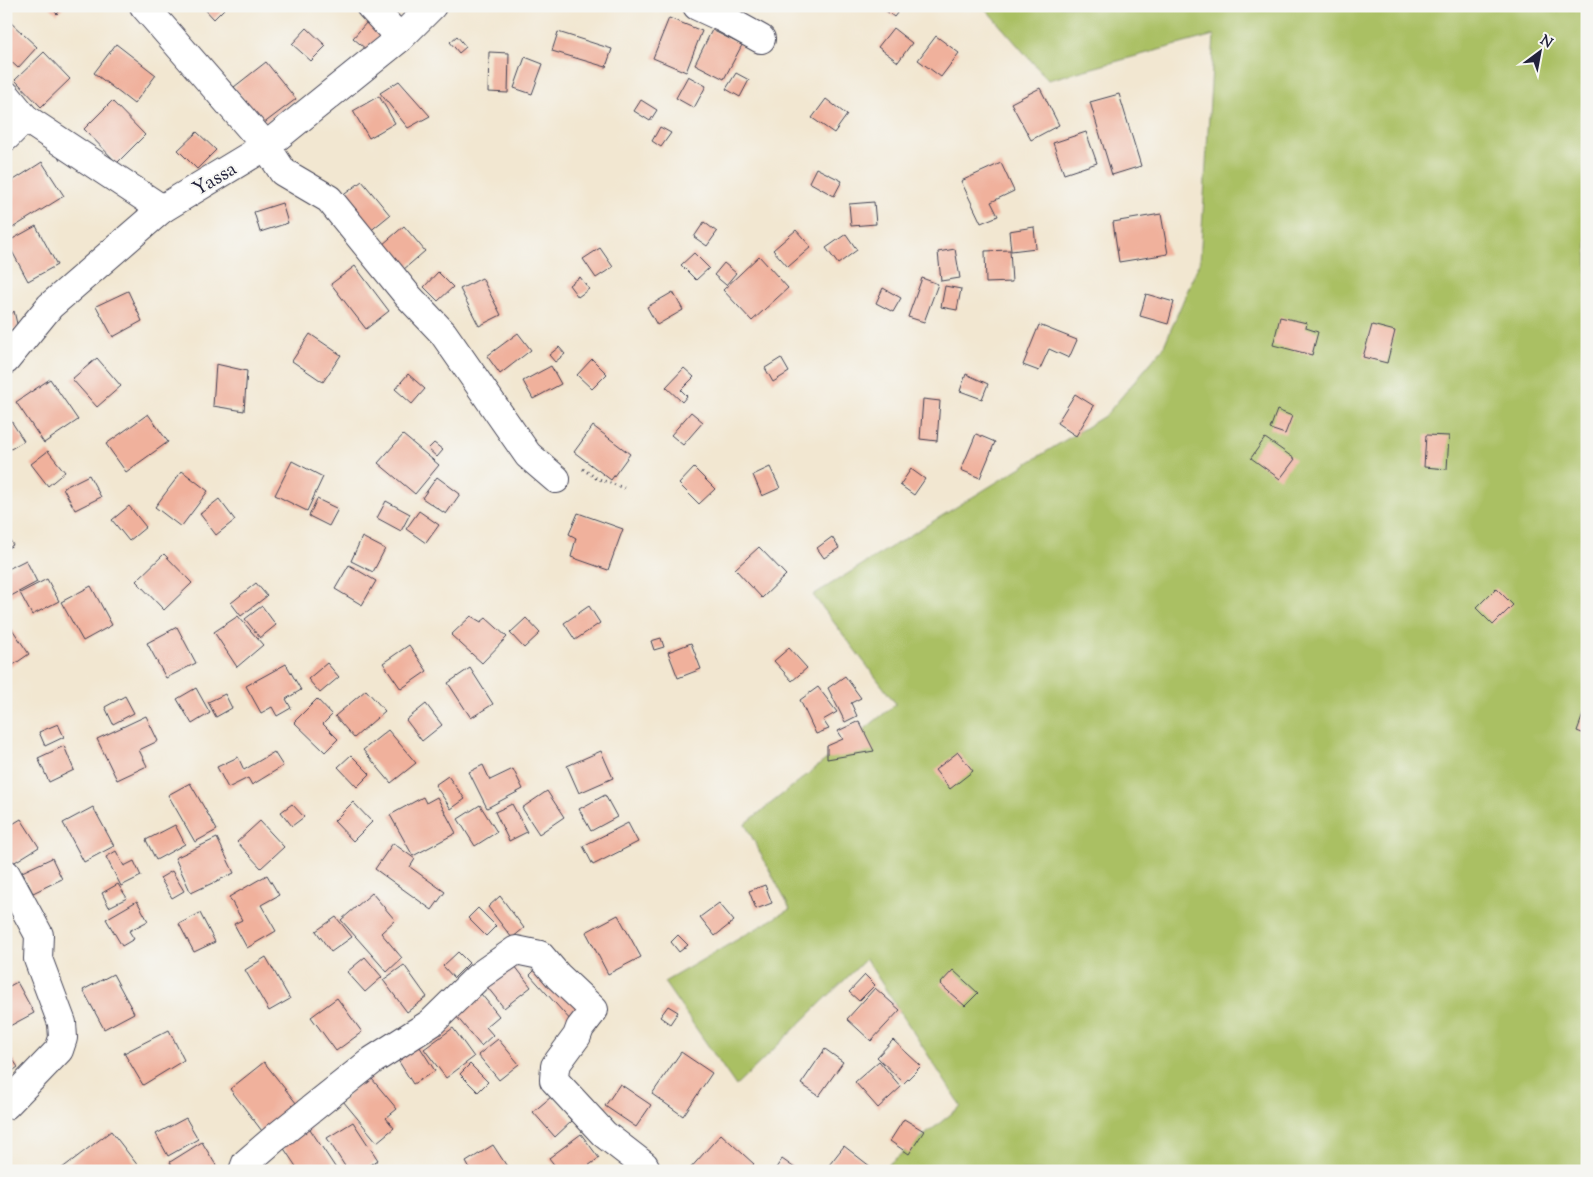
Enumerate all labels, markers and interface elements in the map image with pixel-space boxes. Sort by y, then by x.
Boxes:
north arrow [1516,28,1566,78]
text: N [1536,31,1556,54]
street label: Yassa [188,156,243,205]

